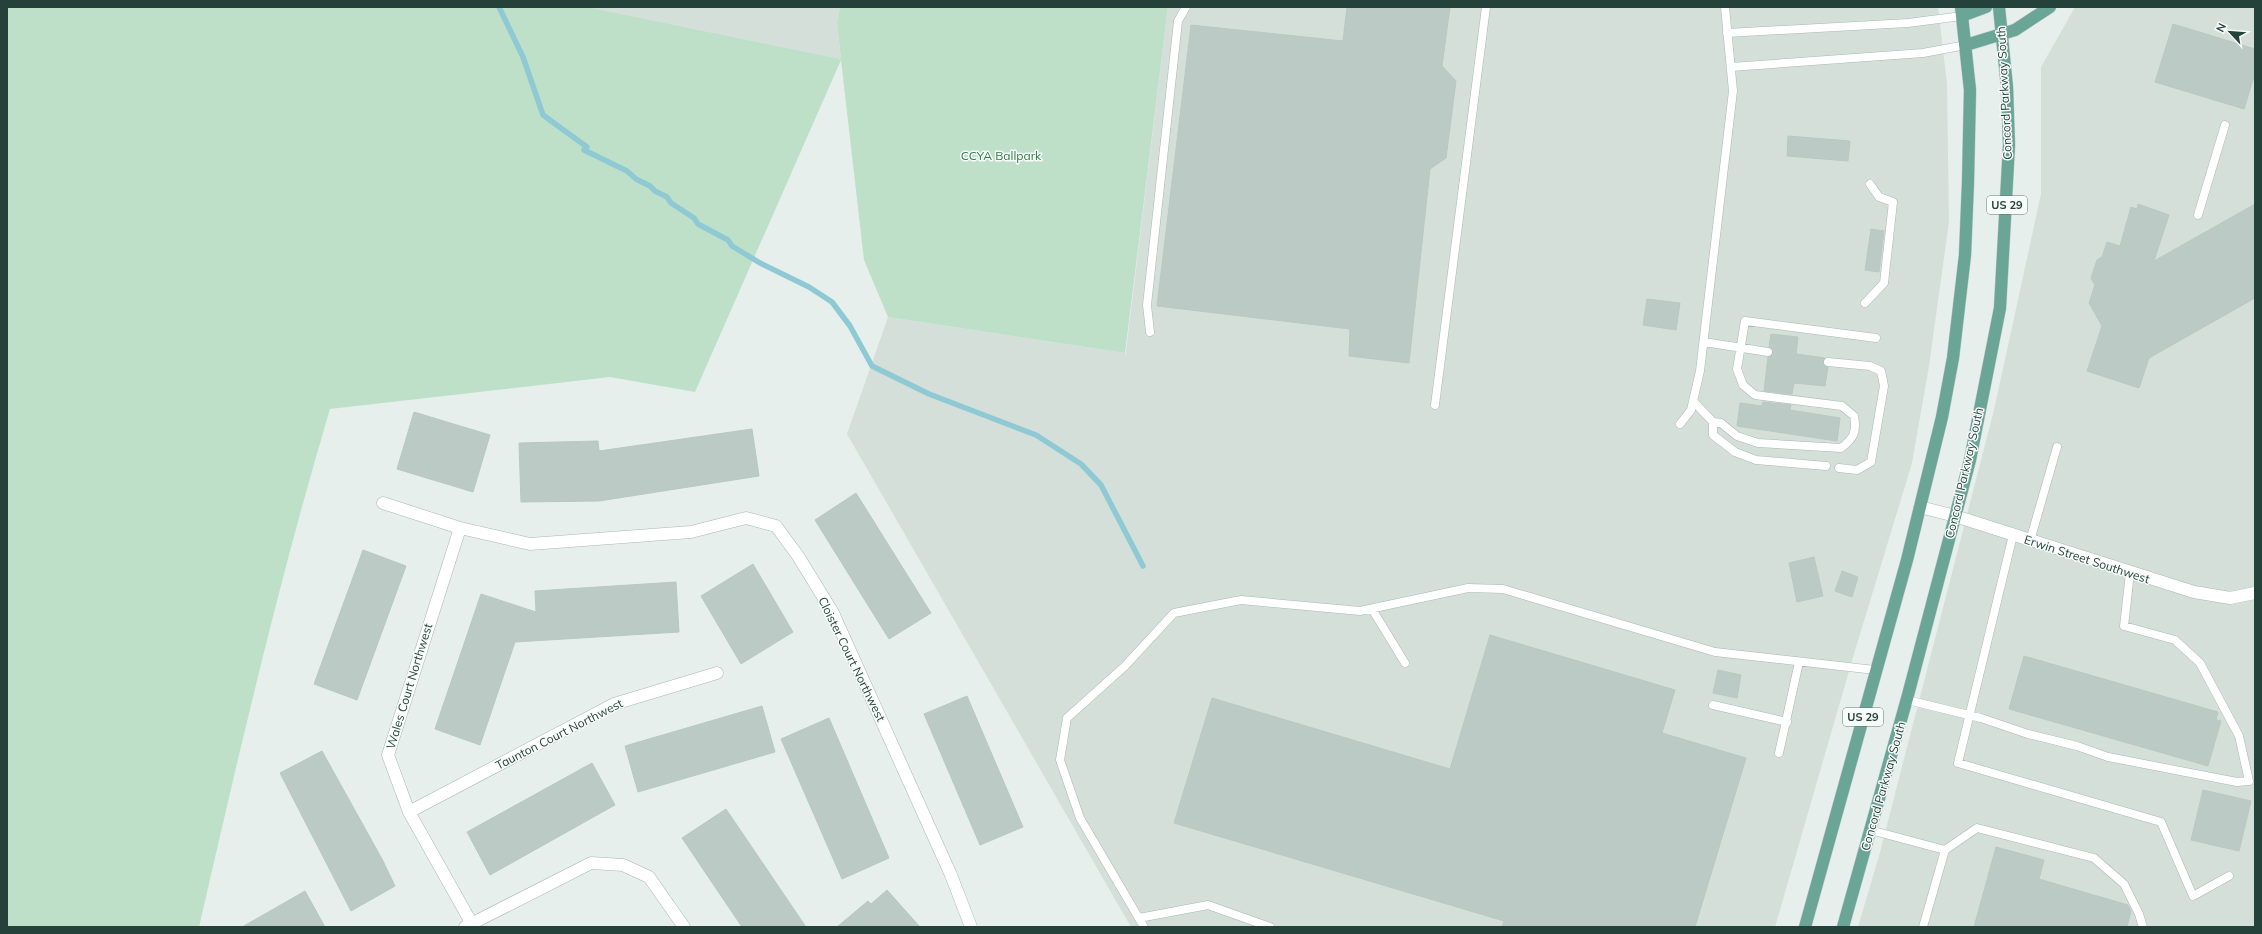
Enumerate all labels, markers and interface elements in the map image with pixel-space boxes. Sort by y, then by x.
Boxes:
north arrow [2210,12,2250,52]
text: N [2213,21,2229,34]
street label: Concord Parkway South [1993,26,2015,160]
park label: CCYA Ballpark [961,148,1042,163]
road number: US 29 [1987,196,2027,214]
street label: Concord Parkway South [1942,406,1986,540]
street label: Erwin Street Southwest [2022,532,2152,586]
street label: Cloister Court Northwest [815,594,889,724]
street label: Wales Court Northwest [383,621,435,751]
street label: Taunton Court Northwest [493,695,625,773]
road number: US 29 [1843,708,1883,726]
street label: Concord Parkway South [1857,720,1909,852]

